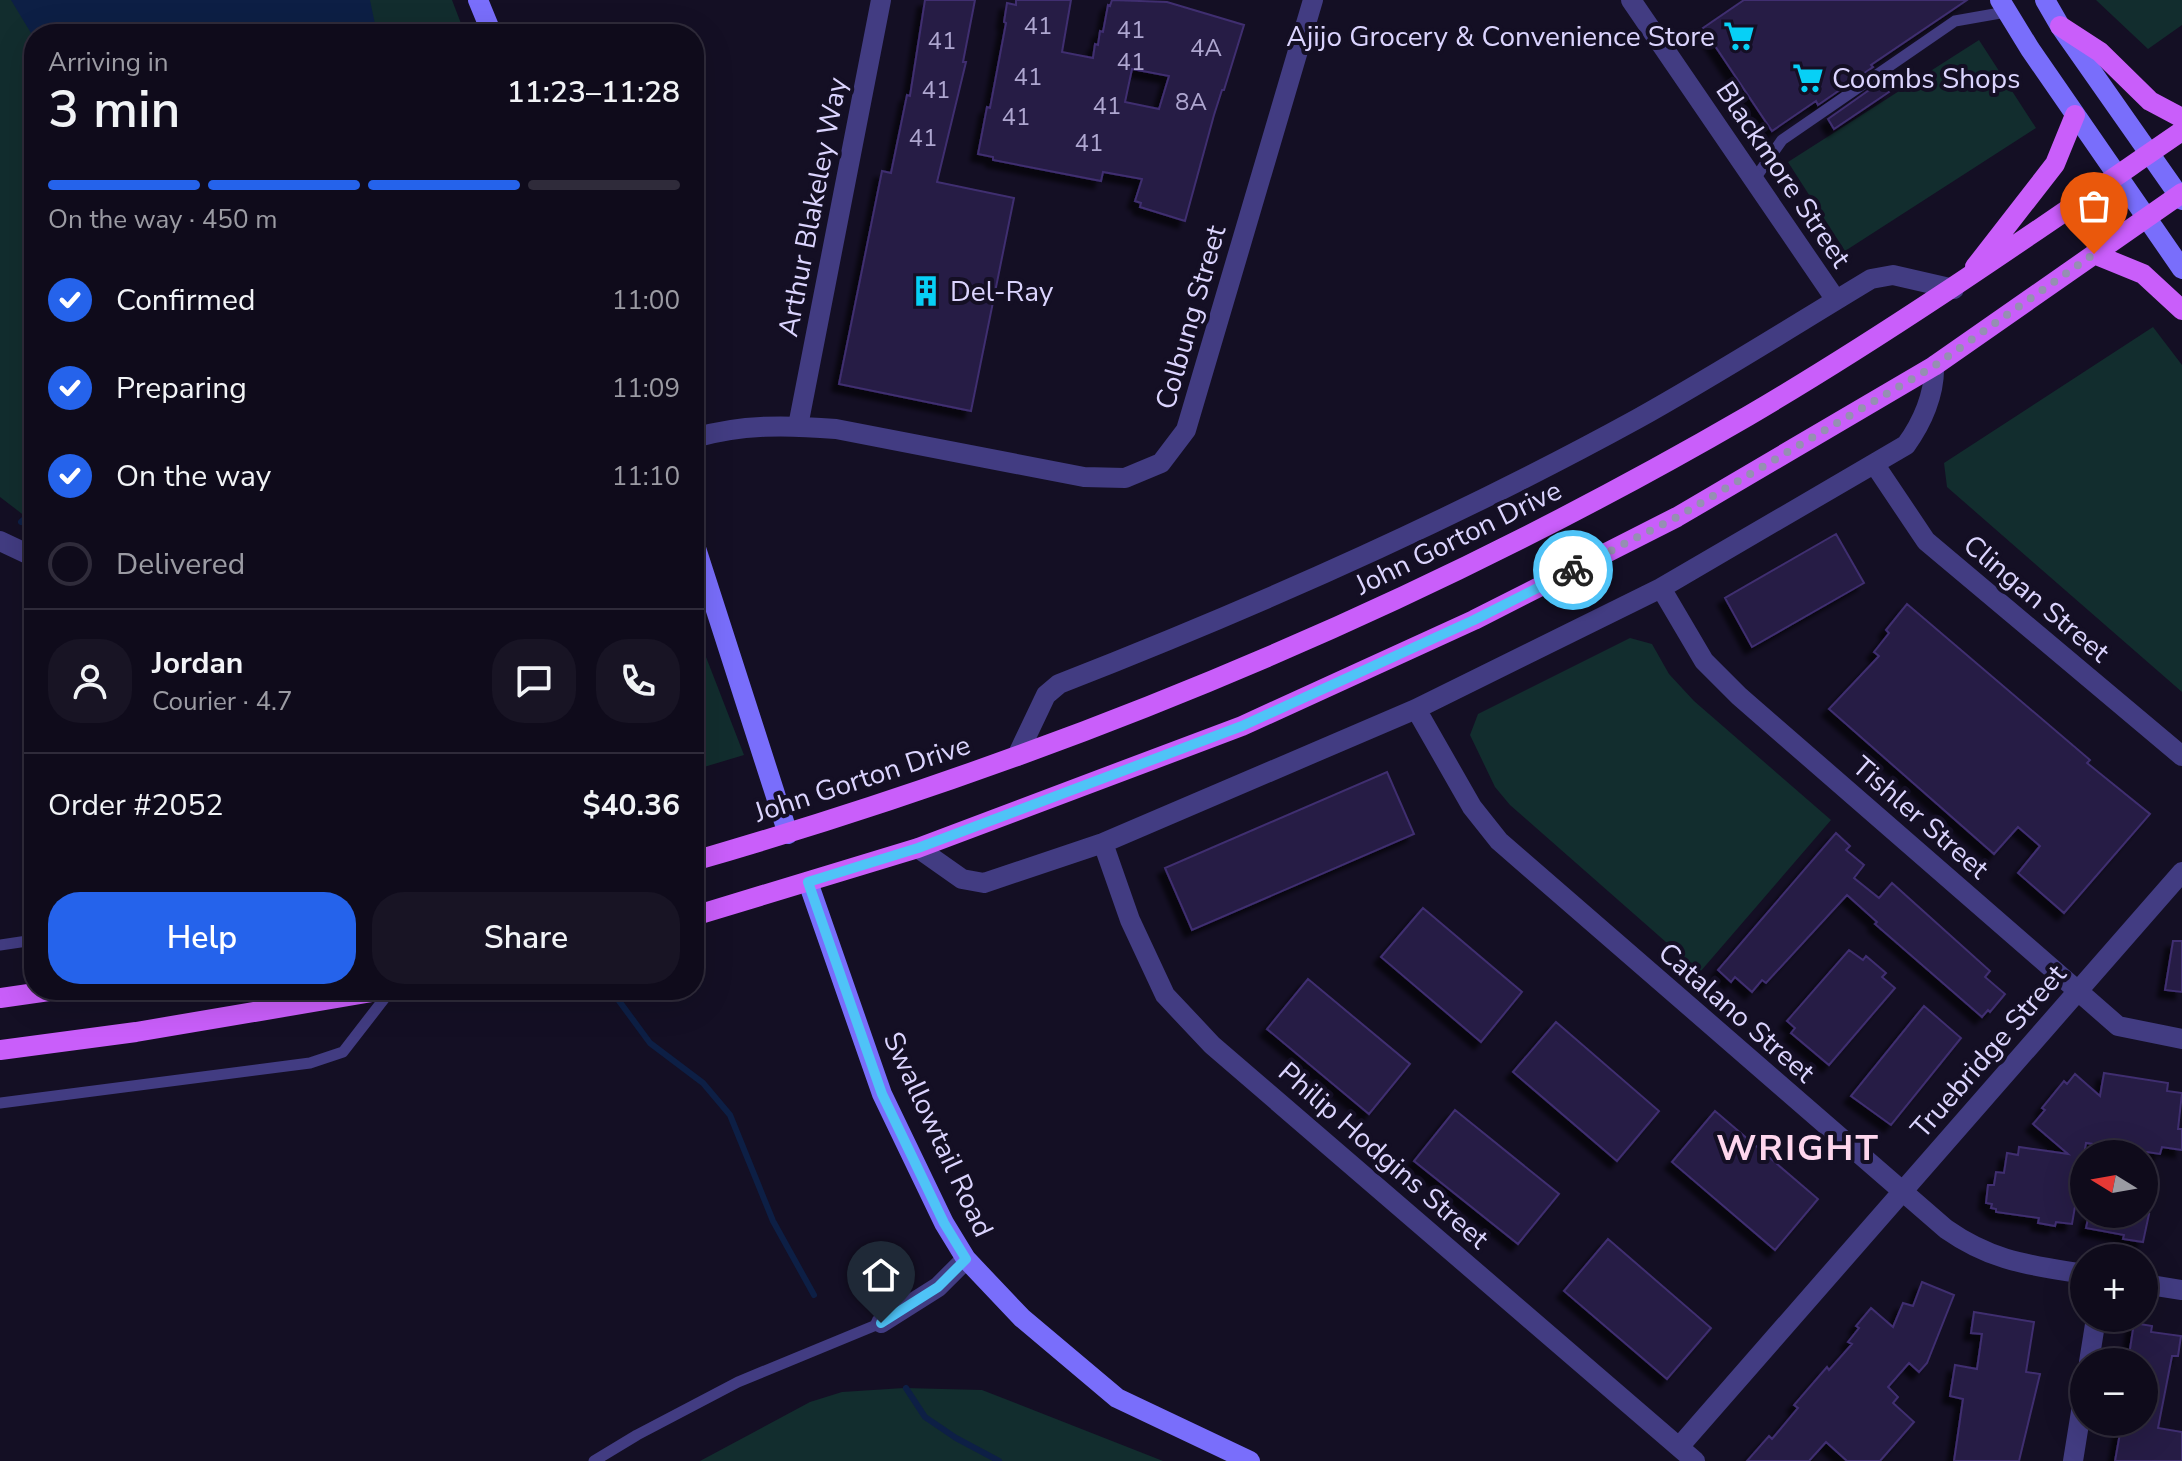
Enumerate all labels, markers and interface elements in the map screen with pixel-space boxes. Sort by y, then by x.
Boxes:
house number: 41 [1024,10,1052,42]
house number: 41 [1117,14,1145,46]
place label: Ajijo Grocery & Convenience Store [1286,18,1715,56]
supermarket icon: Ajijo Grocery & Convenience Store [1722,19,1756,53]
house number: 41 [928,25,956,57]
house number: 4A [1190,32,1222,64]
text: Arriving in [48,45,169,80]
house number: 41 [1117,46,1145,78]
place label: Coombs Shops [1832,60,2020,98]
house number: 41 [1014,61,1042,93]
supermarket icon: Coombs Shops [1791,61,1825,95]
text: 11:23–11:28 [507,72,680,113]
text: 3 min [48,74,181,145]
street label: Arthur Blakeley Way [769,74,857,340]
house number: 41 [922,74,950,106]
street label: Blackmore Street [1707,74,1860,275]
house number: 8A [1175,86,1207,118]
house number: 41 [1093,90,1121,122]
house number: 41 [1002,101,1030,133]
house number: 41 [909,122,937,154]
house number: 41 [1075,127,1103,159]
pin [2060,172,2128,254]
icon: bag [2072,184,2116,228]
text: On the way · 450 m [48,202,277,237]
street label: Colbung Street [1147,221,1235,414]
place label: Del-Ray [950,273,1054,311]
building icon: Del-Ray [909,274,943,308]
icon: check [48,278,92,322]
text: Confirmed [116,280,256,321]
text: 11:00 [612,283,680,318]
icon: check [48,366,92,410]
text: Preparing [116,368,247,409]
text: 11:09 [612,371,680,406]
icon: check [48,454,92,498]
text: On the way [116,456,271,497]
text: 11:10 [612,459,680,494]
street label: John Gorton Drive [1348,471,1568,605]
street label: Clingan Street [1955,526,2118,671]
courier [1533,530,1613,610]
text: Delivered [116,544,245,585]
icon: bike [1551,548,1595,592]
button: person [48,639,132,723]
button: chat [492,639,576,723]
button: phone [596,639,680,723]
text: Jordan [152,643,243,684]
text: Courier · 4.7 [152,684,293,719]
street label: John Gorton Drive [748,726,975,832]
street label: Tishler Street [1844,748,1997,888]
text: Order #2052 [48,785,223,826]
text: $40.36 [583,785,680,826]
button: Help [48,892,356,984]
button: Share [372,892,680,984]
street label: Catalano Street [1650,934,1823,1092]
street label: Truebridge Street [1902,956,2075,1147]
street label: Swallowtail Road [874,1026,1002,1243]
street label: Philip Hodgins Street [1270,1054,1497,1258]
district label: WRIGHT [1716,1124,1880,1173]
north arrow [2070,1140,2158,1228]
map controls [2070,1140,2158,1436]
pin [847,1241,915,1323]
button: + [2070,1244,2158,1332]
icon: home [859,1253,903,1297]
button: − [2070,1348,2158,1436]

